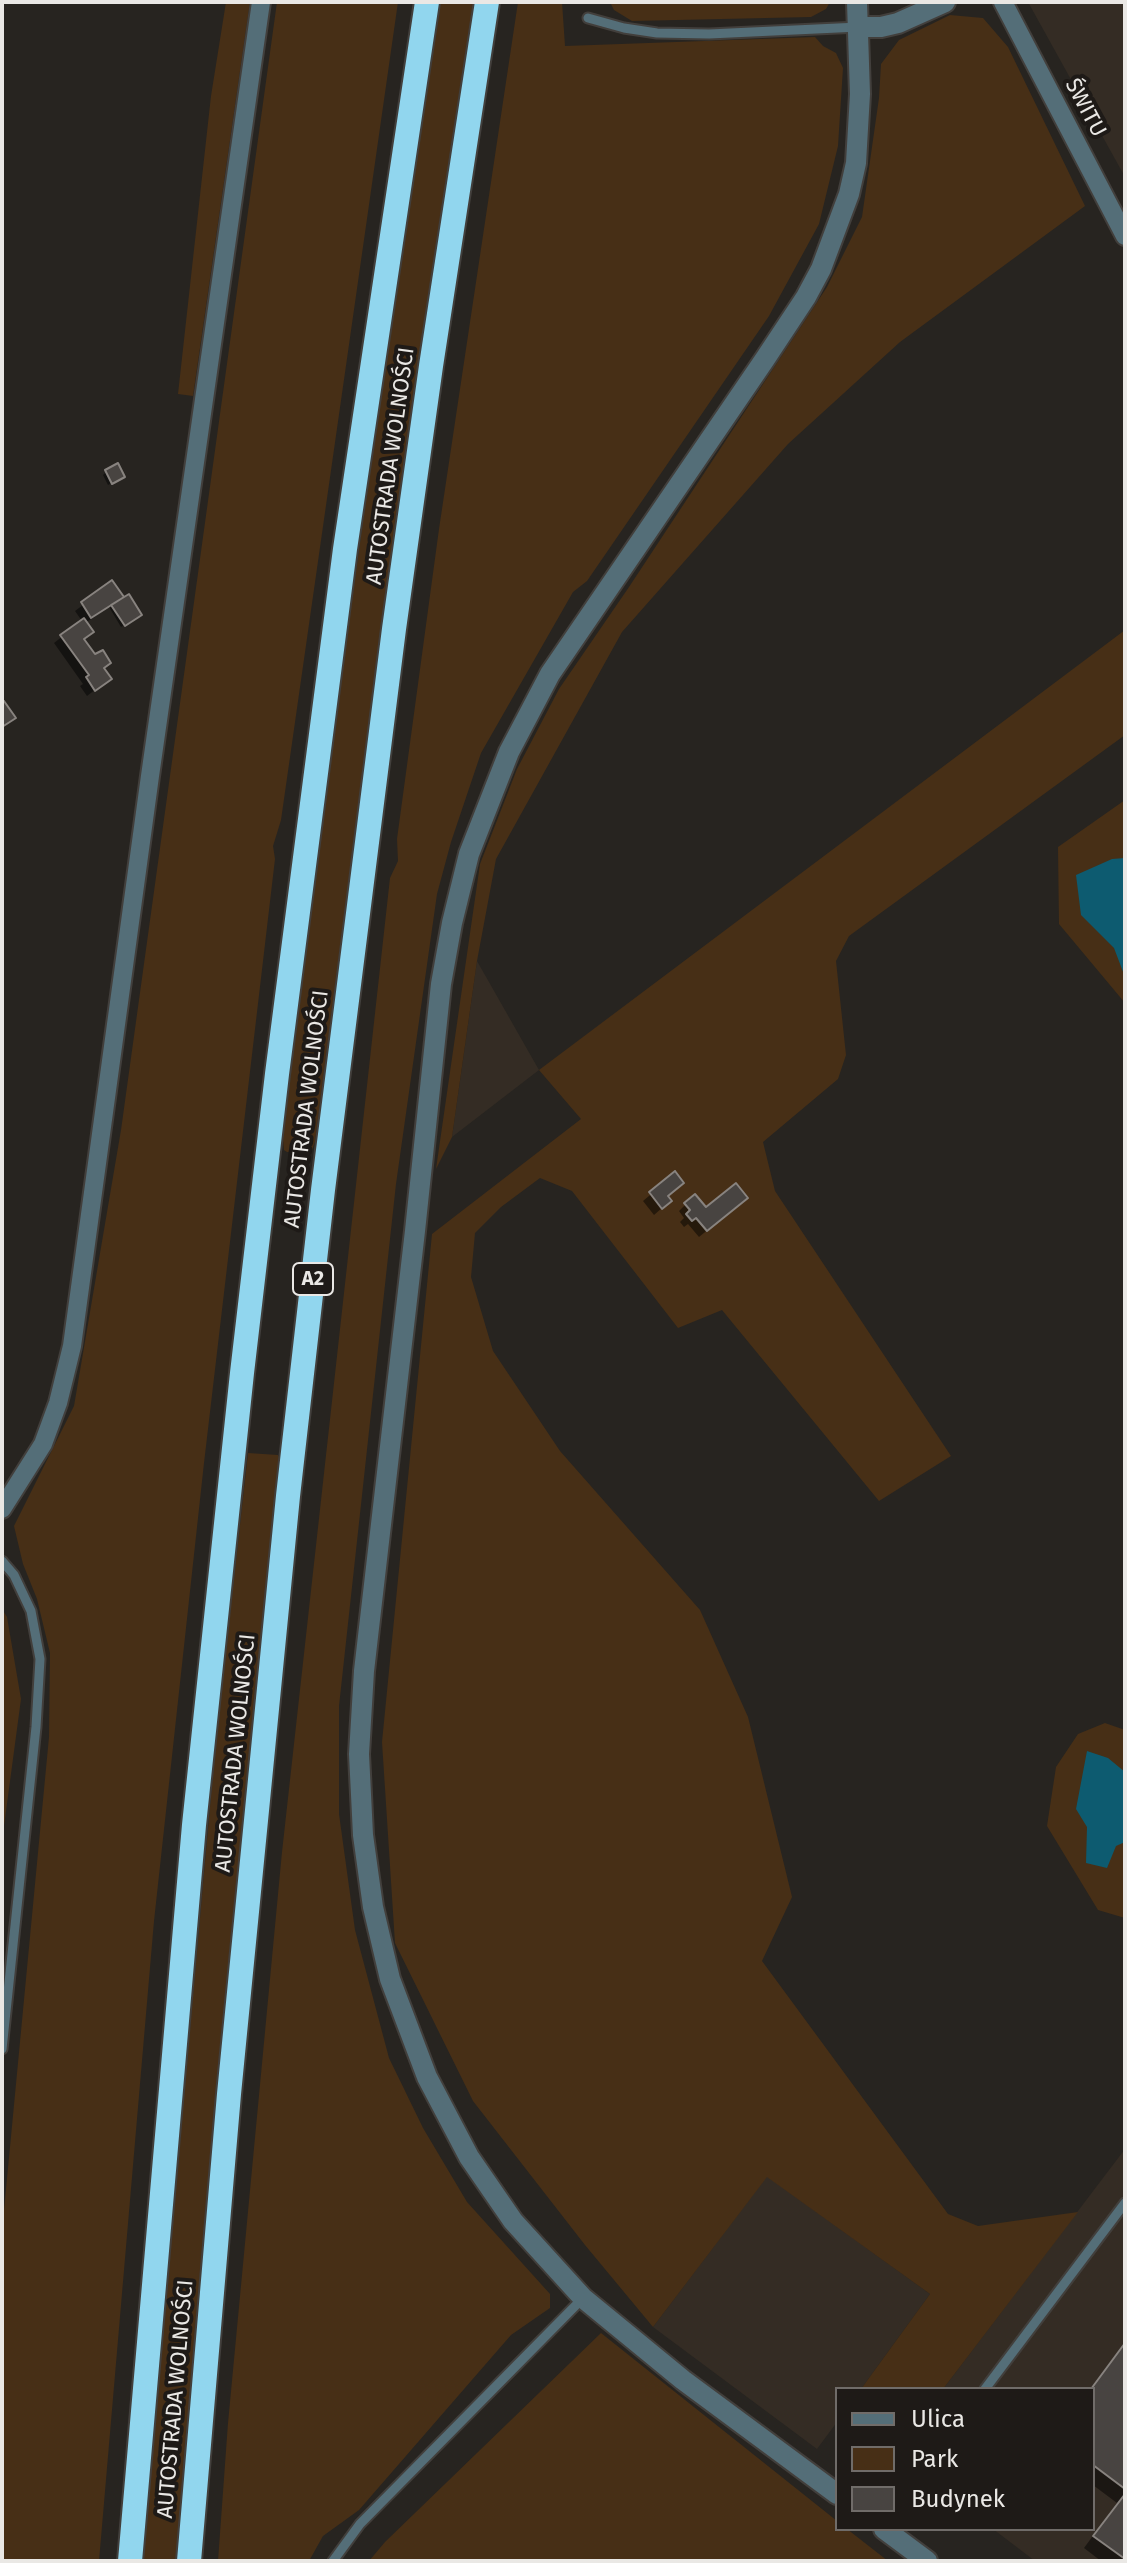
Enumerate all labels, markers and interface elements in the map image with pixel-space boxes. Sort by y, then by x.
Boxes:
street label: ŚWITU [1059,74,1111,142]
street label: AUTOSTRADA WOLNOŚCI [361,346,421,586]
street label: AUTOSTRADA WOLNOŚCI [279,989,335,1229]
road number: A2 [293,1263,333,1295]
street label: AUTOSTRADA WOLNOŚCI [210,1633,262,1873]
street label: AUTOSTRADA WOLNOŚCI [152,2279,200,2519]
legend [835,2387,1095,2531]
text: Ulica [911,2405,965,2433]
text: Park [911,2445,958,2473]
text: Budynek [911,2485,1005,2513]

